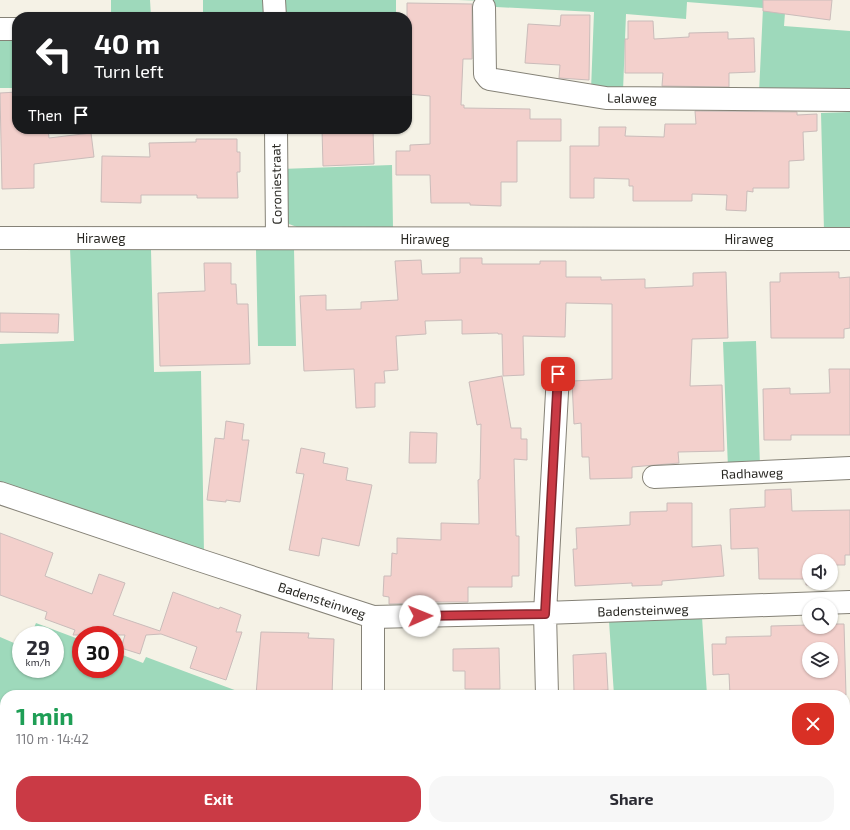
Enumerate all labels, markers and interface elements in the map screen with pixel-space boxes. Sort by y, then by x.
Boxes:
text: 40 m [94,26,160,60]
icon: left [28,28,80,80]
text: Turn left [94,60,164,82]
street label: Lalaweg [607,90,657,106]
icon: arrive [70,104,92,126]
text: Then [28,106,62,124]
street label: Coroniestraat [267,143,285,225]
street label: Hiraweg [76,230,126,246]
street label: Hiraweg [400,231,450,247]
street label: Hiraweg [724,231,774,247]
pin [541,357,575,391]
icon: arrive [547,363,569,385]
street label: Radhaweg [721,464,783,482]
map controls [802,554,838,678]
button: sound [802,554,838,590]
street label: Badensteinweg [276,578,368,622]
position arrow [399,595,441,637]
button: search [802,598,838,634]
street label: Badensteinweg [597,600,689,620]
speed limit sign: 30 [72,626,124,678]
text: 29 [26,635,50,659]
button: layers [802,642,838,678]
text: km/h [26,656,50,668]
text: 1 min [16,701,74,730]
button: close [792,703,834,745]
text: 110 m · 14:42 [16,731,89,747]
button: Exit [16,776,421,822]
button: Share [429,776,834,822]

